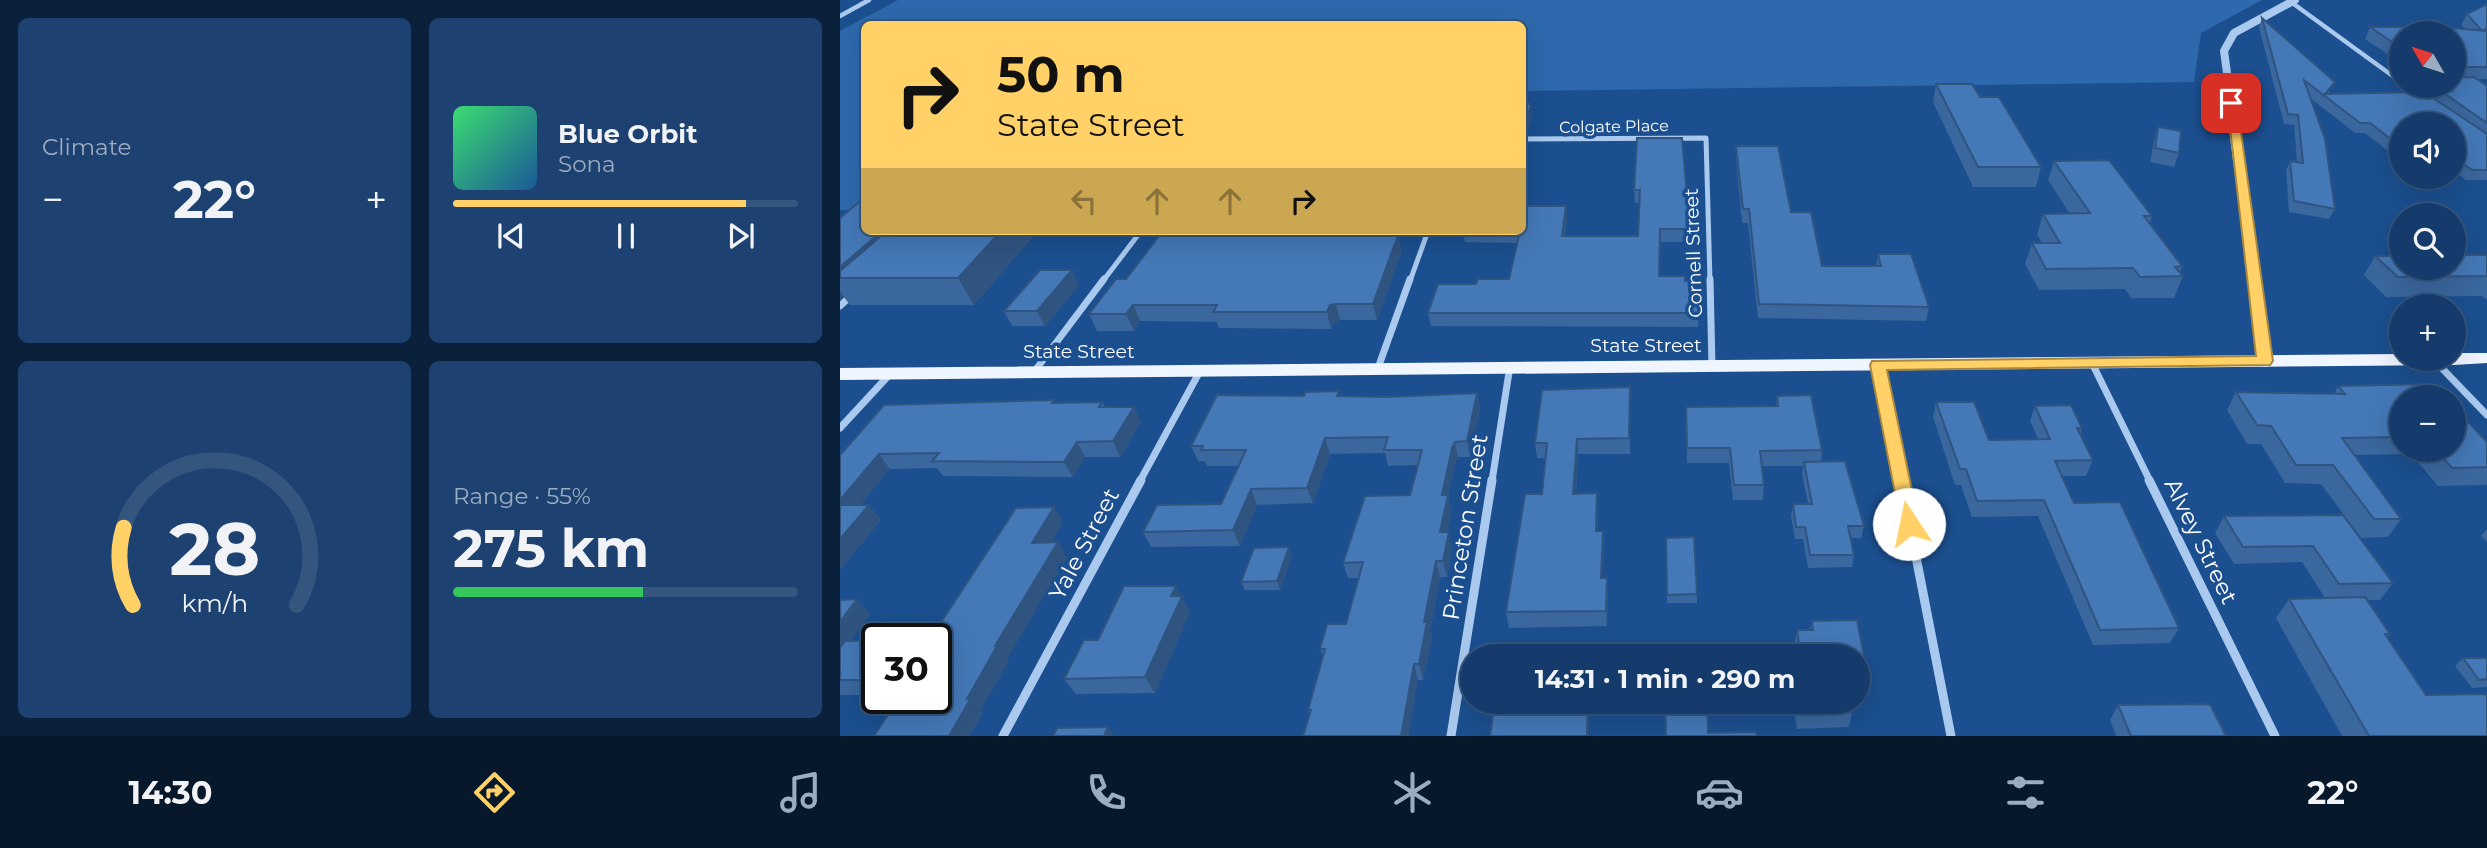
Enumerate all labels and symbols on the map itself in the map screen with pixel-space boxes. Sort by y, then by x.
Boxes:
north arrow [2389,21,2466,98]
pin [2201,73,2261,133]
street label: Colgate Place [1559,116,1669,137]
street label: Cornell Street [1680,188,1707,318]
street label: State Street [1590,334,1702,357]
street label: State Street [1023,340,1135,363]
street label: Princeton Street [1436,432,1494,622]
street label: Alvey Street [2158,473,2244,609]
street label: Yale Street [1043,483,1125,605]
position arrow [1872,487,1946,561]
speed limit sign: 30 [861,623,952,714]

